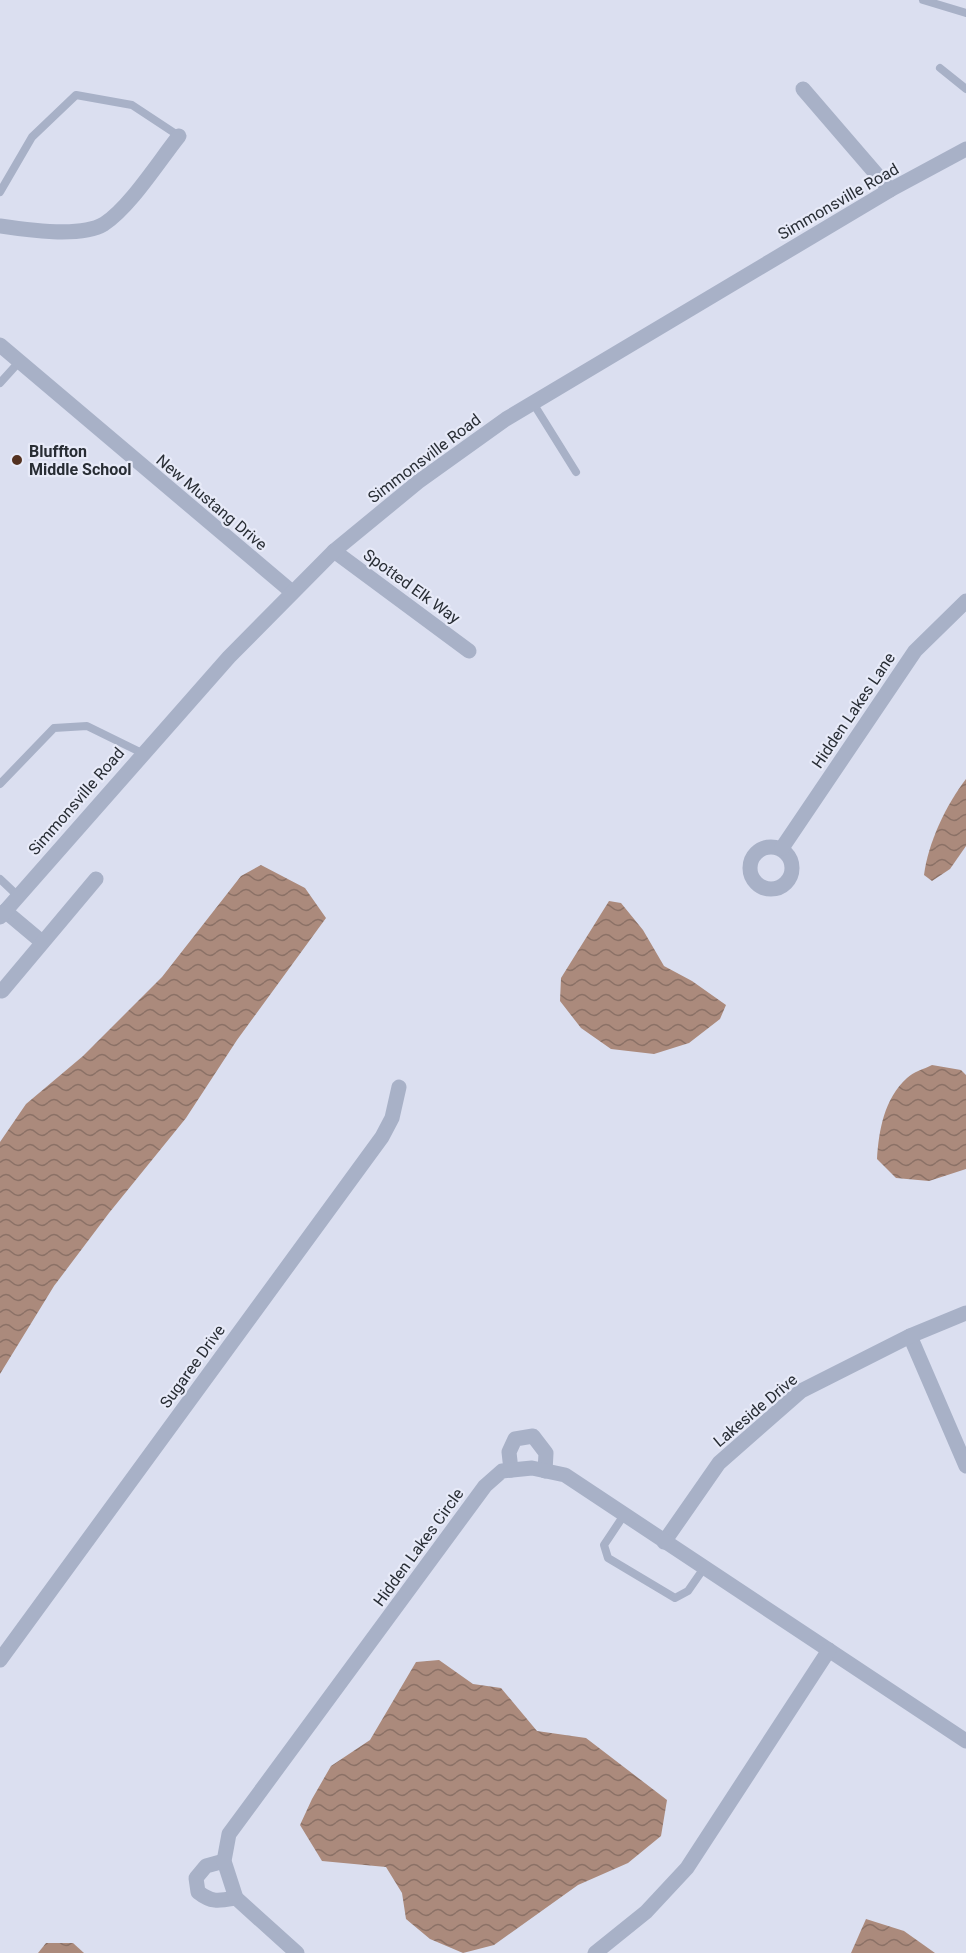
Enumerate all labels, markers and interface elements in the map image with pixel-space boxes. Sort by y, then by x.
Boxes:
street label: Simmonsville Road [774,159,902,244]
street label: Simmonsville Road [364,410,484,507]
place label: Bluffton Middle School [29,442,132,479]
street label: New Mustang Drive [152,451,271,554]
marker: Bluffton Middle School [10,453,24,467]
street label: Spotted Elk Way [360,545,464,628]
street label: Hidden Lakes Lane [808,649,899,772]
street label: Simmonsville Road [25,744,128,859]
street label: Sugaree Drive [156,1321,229,1412]
street label: Lakeside Drive [710,1370,801,1451]
street label: Hidden Lakes Circle [369,1485,468,1610]

